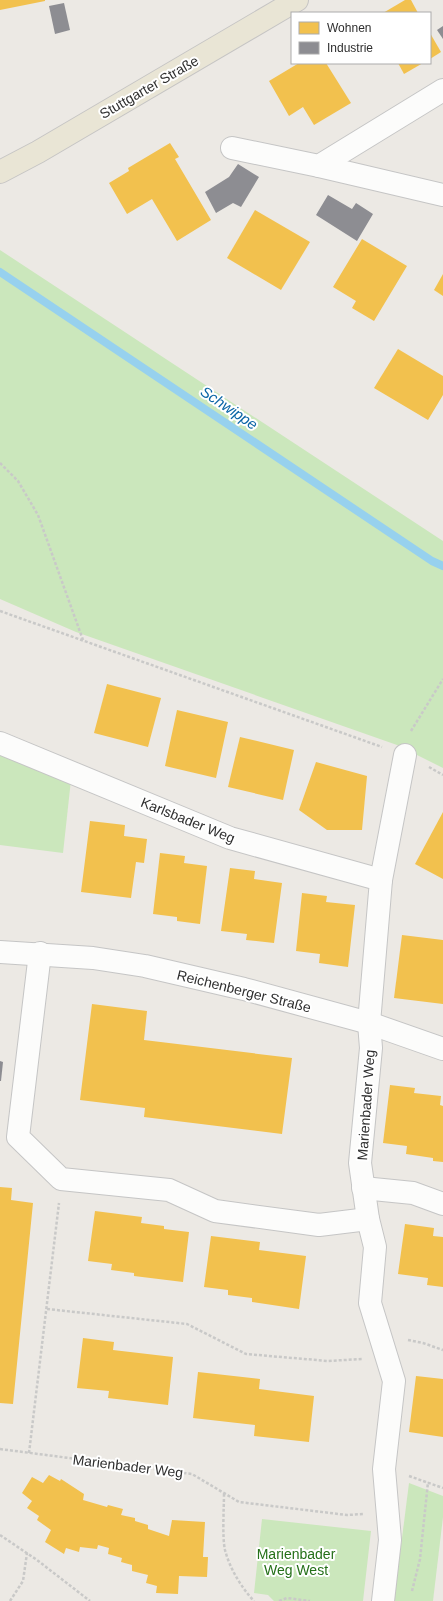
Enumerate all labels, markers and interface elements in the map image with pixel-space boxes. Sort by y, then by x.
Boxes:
legend [291,12,431,64]
text: Wohnen [327,21,371,35]
text: Industrie [327,41,373,55]
street label: Stuttgarter Straße [97,52,201,122]
water label: Schwippe [198,382,261,433]
street label: Karlsbader Weg [139,794,237,846]
street label: Reichenberger Straße [175,967,313,1015]
street label: Marienbader Weg [354,1049,378,1161]
street label: Marienbader Weg [72,1451,184,1481]
park label: Marienbader Weg West [257,1546,336,1578]

